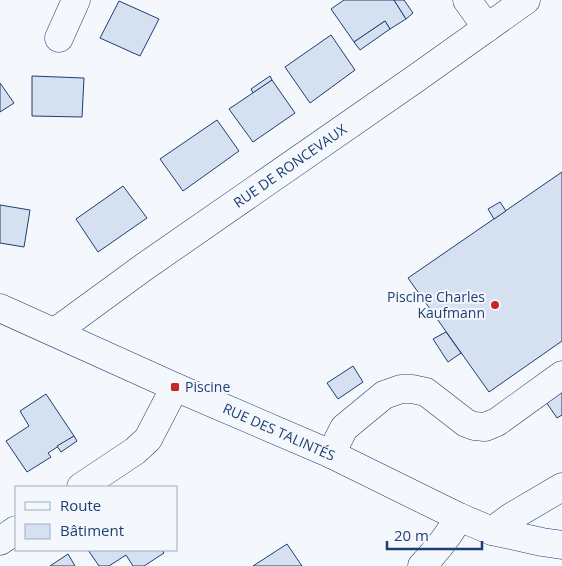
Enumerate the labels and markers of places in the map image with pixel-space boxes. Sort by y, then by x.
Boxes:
place label: Piscine Charles Kaufmann [387,287,485,322]
marker: Piscine Charles Kaufmann [489,299,501,311]
place label: Piscine [185,377,230,396]
marker: Piscine [169,381,181,393]

